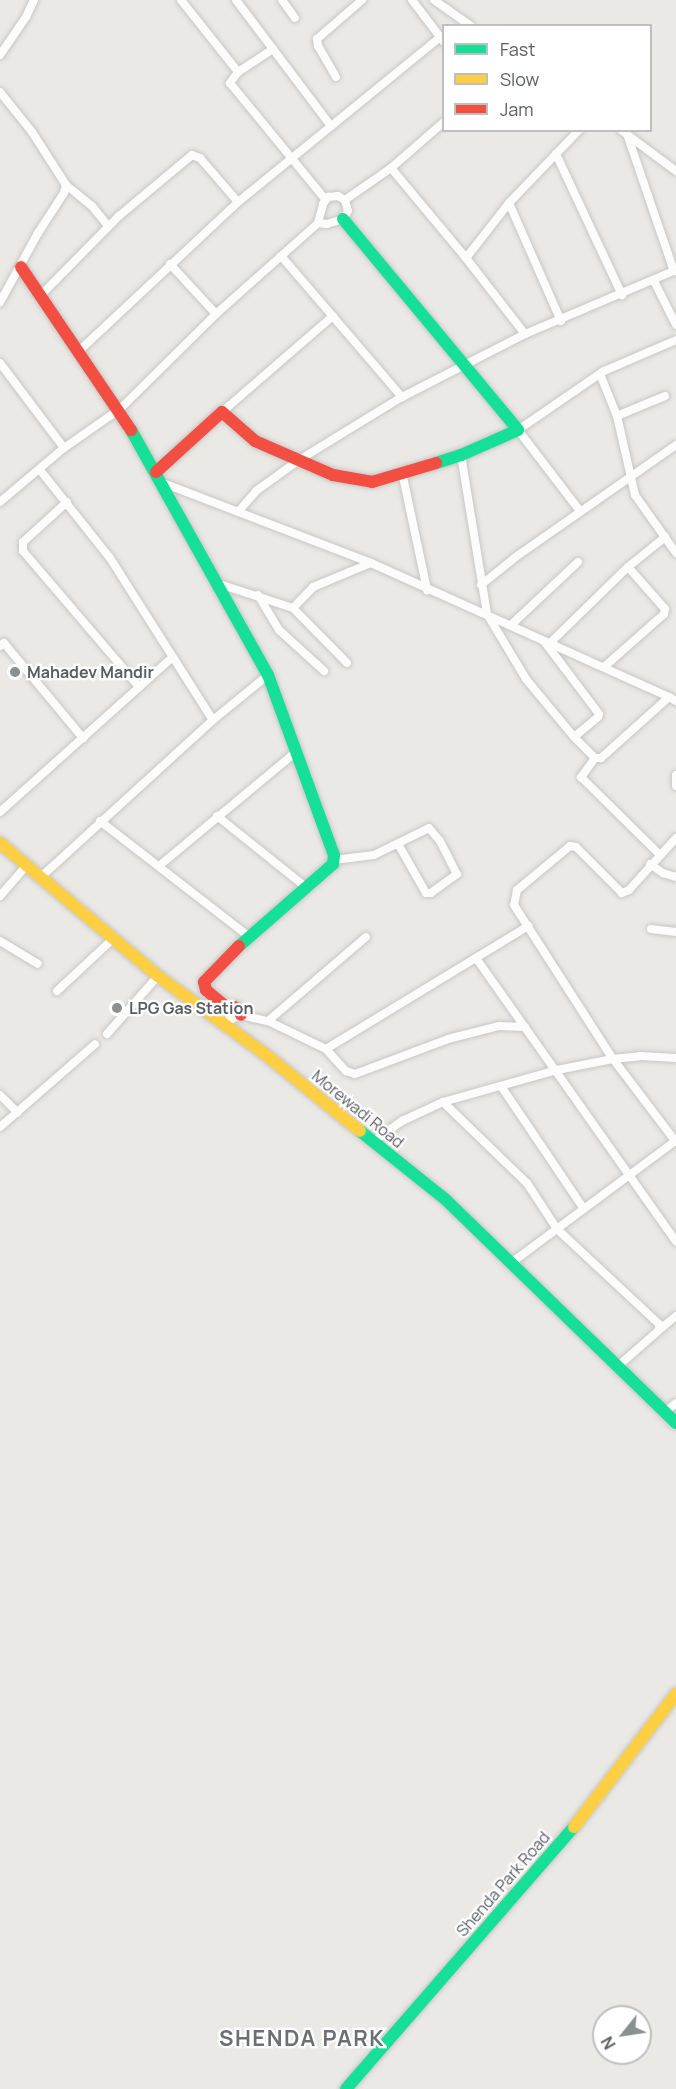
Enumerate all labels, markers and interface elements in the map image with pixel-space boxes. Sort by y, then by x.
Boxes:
legend [442,24,652,132]
text: Fast [500,37,535,61]
text: Slow [500,67,539,91]
text: Jam [500,97,534,121]
place label: Mahadev Mandir [27,662,154,682]
marker: Mahadev Mandir [8,665,22,679]
place label: LPG Gas Station [129,998,253,1018]
marker: LPG Gas Station [110,1001,124,1015]
street label: Morewadi Road [308,1066,408,1152]
street label: Shenda Park Road [452,1828,554,1940]
north arrow [592,2005,652,2065]
district label: SHENDA PARK [219,2026,385,2052]
text: N [596,2033,621,2053]

